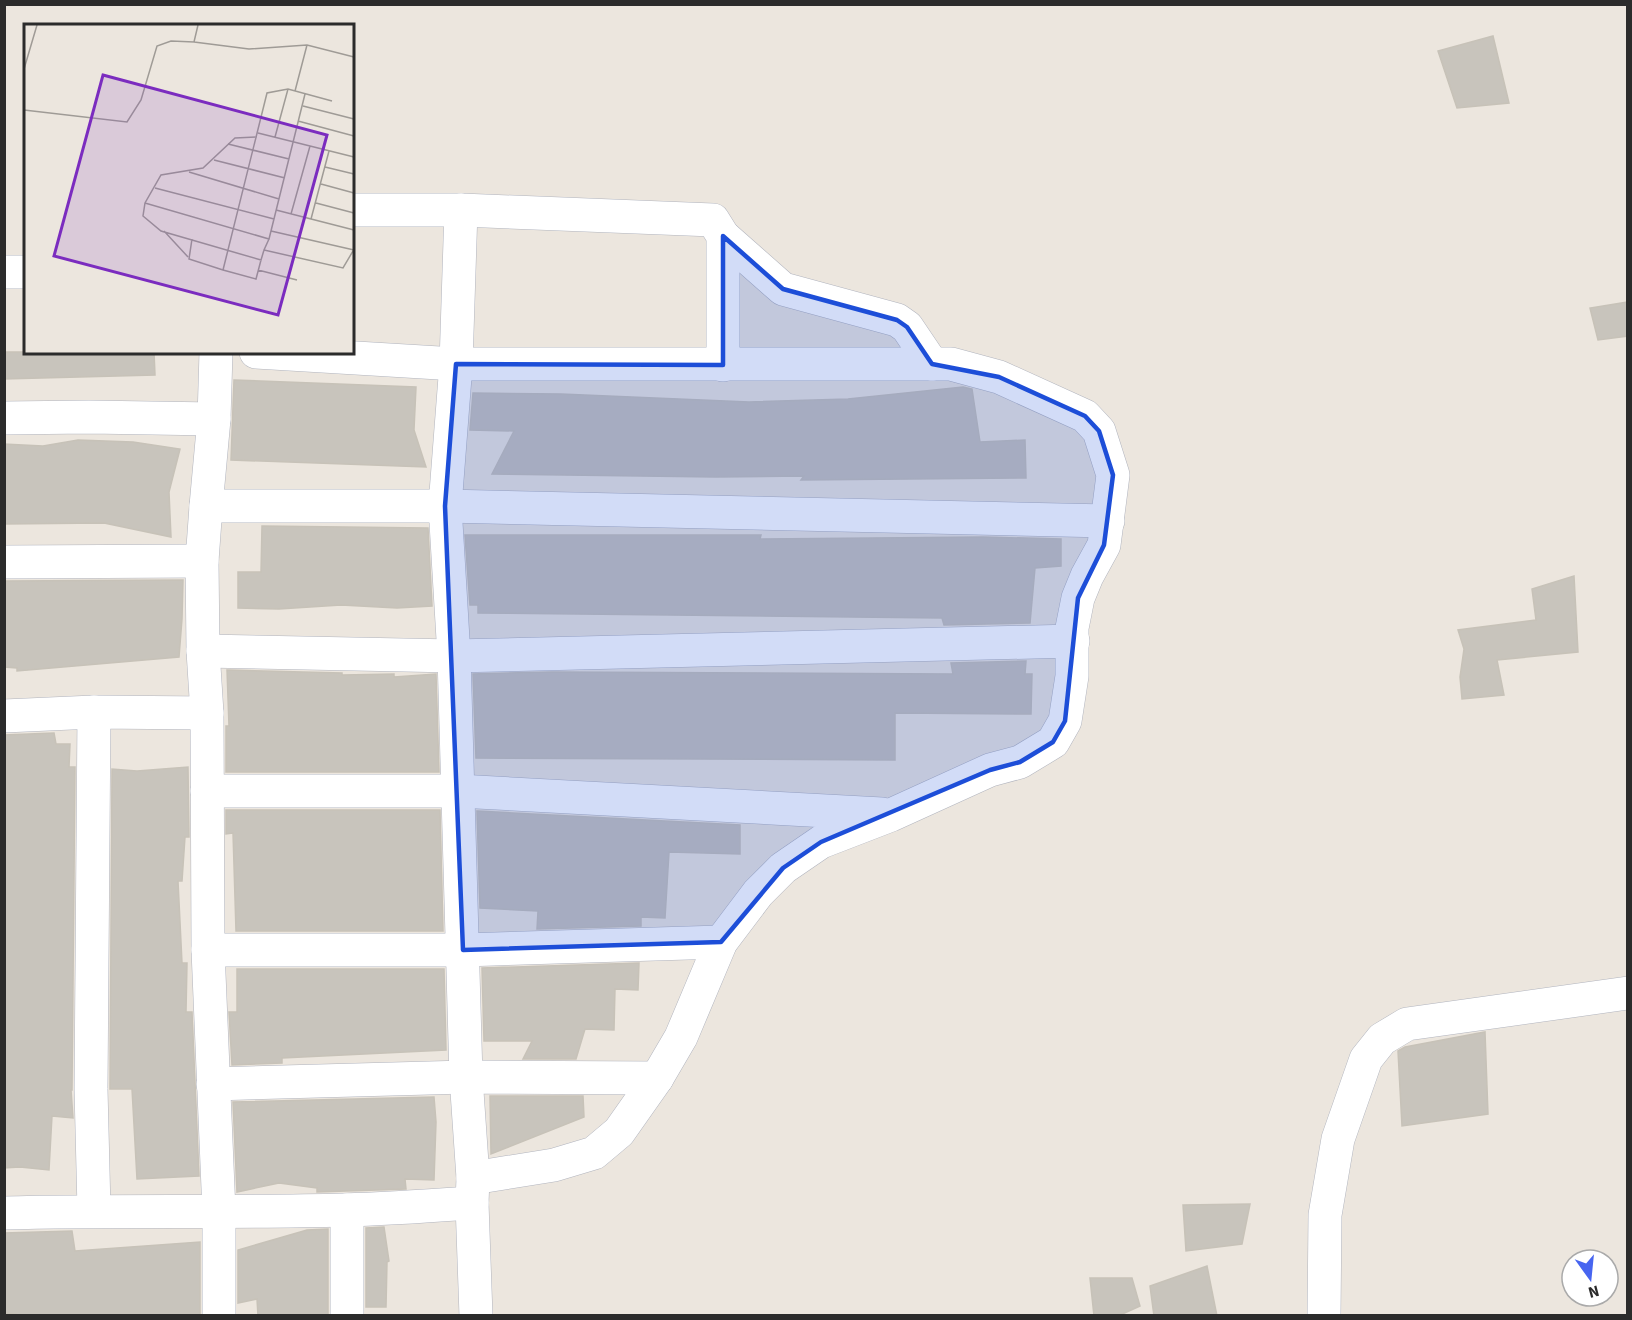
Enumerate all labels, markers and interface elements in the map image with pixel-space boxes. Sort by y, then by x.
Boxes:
inset map [24,24,354,354]
north arrow [1560,1248,1620,1308]
text: N [1586,1280,1602,1304]

